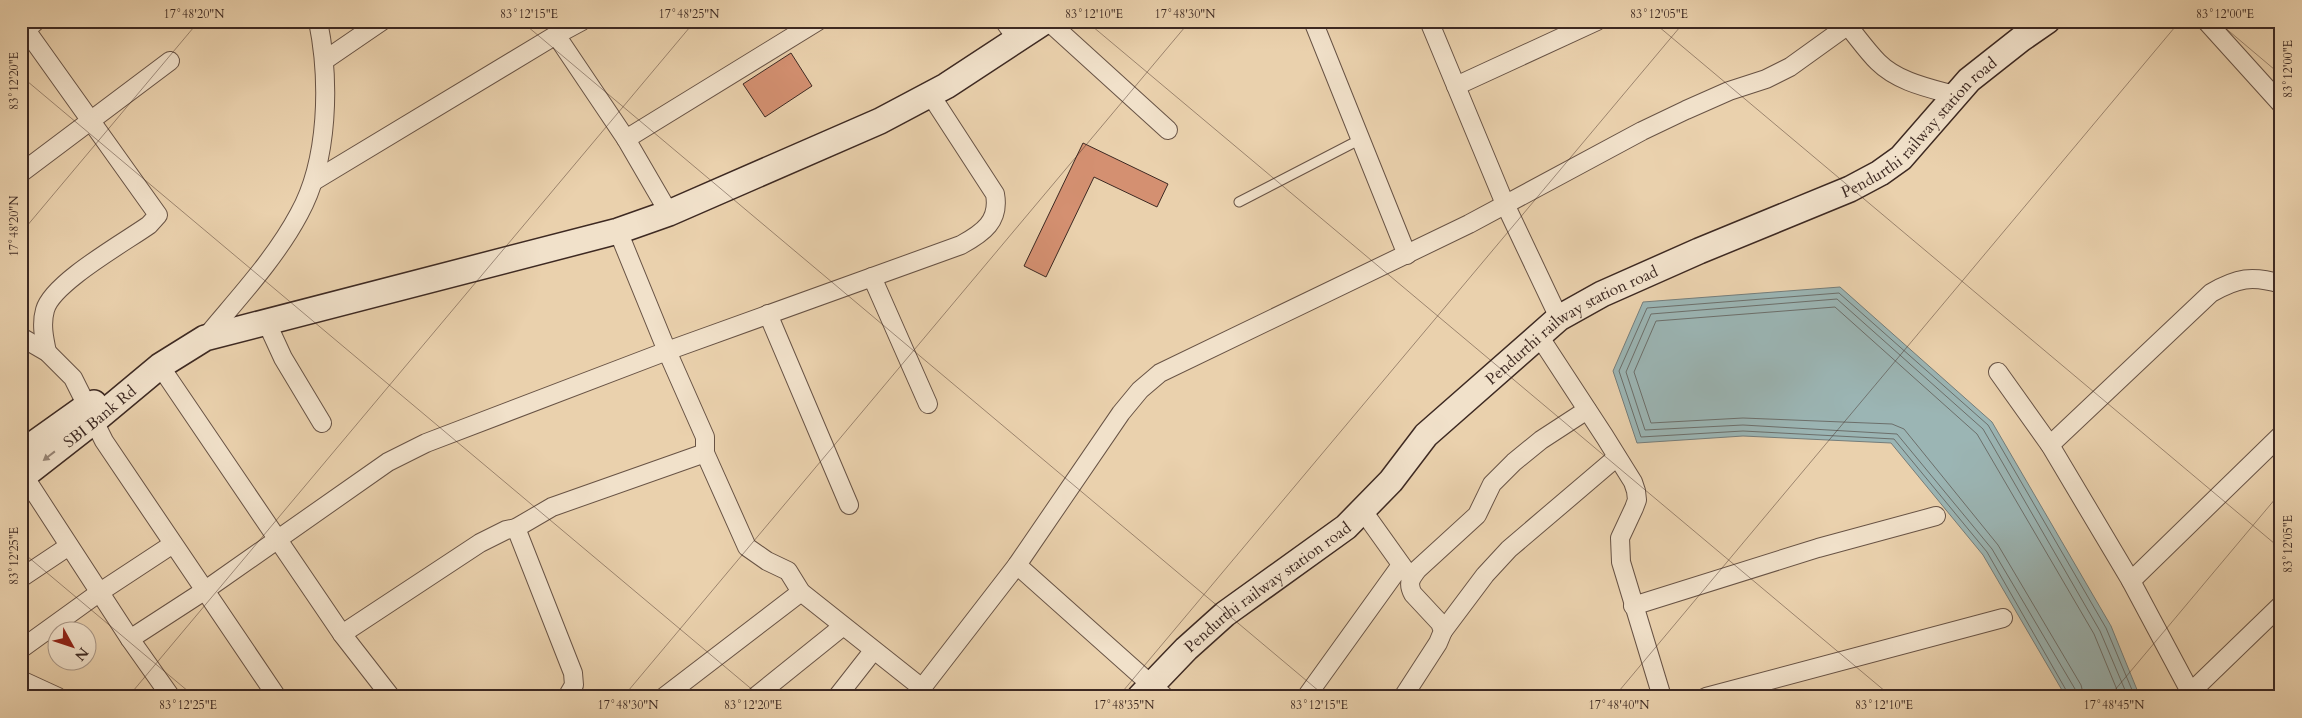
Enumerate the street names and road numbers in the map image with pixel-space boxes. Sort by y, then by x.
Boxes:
street label: Pendurthi railway station road [1838,52,2002,204]
street label: Pendurthi railway station road [1481,260,1662,390]
street label: SBI Bank Rd [59,380,142,453]
street label: Pendurthi railway station road [1180,517,1356,658]

